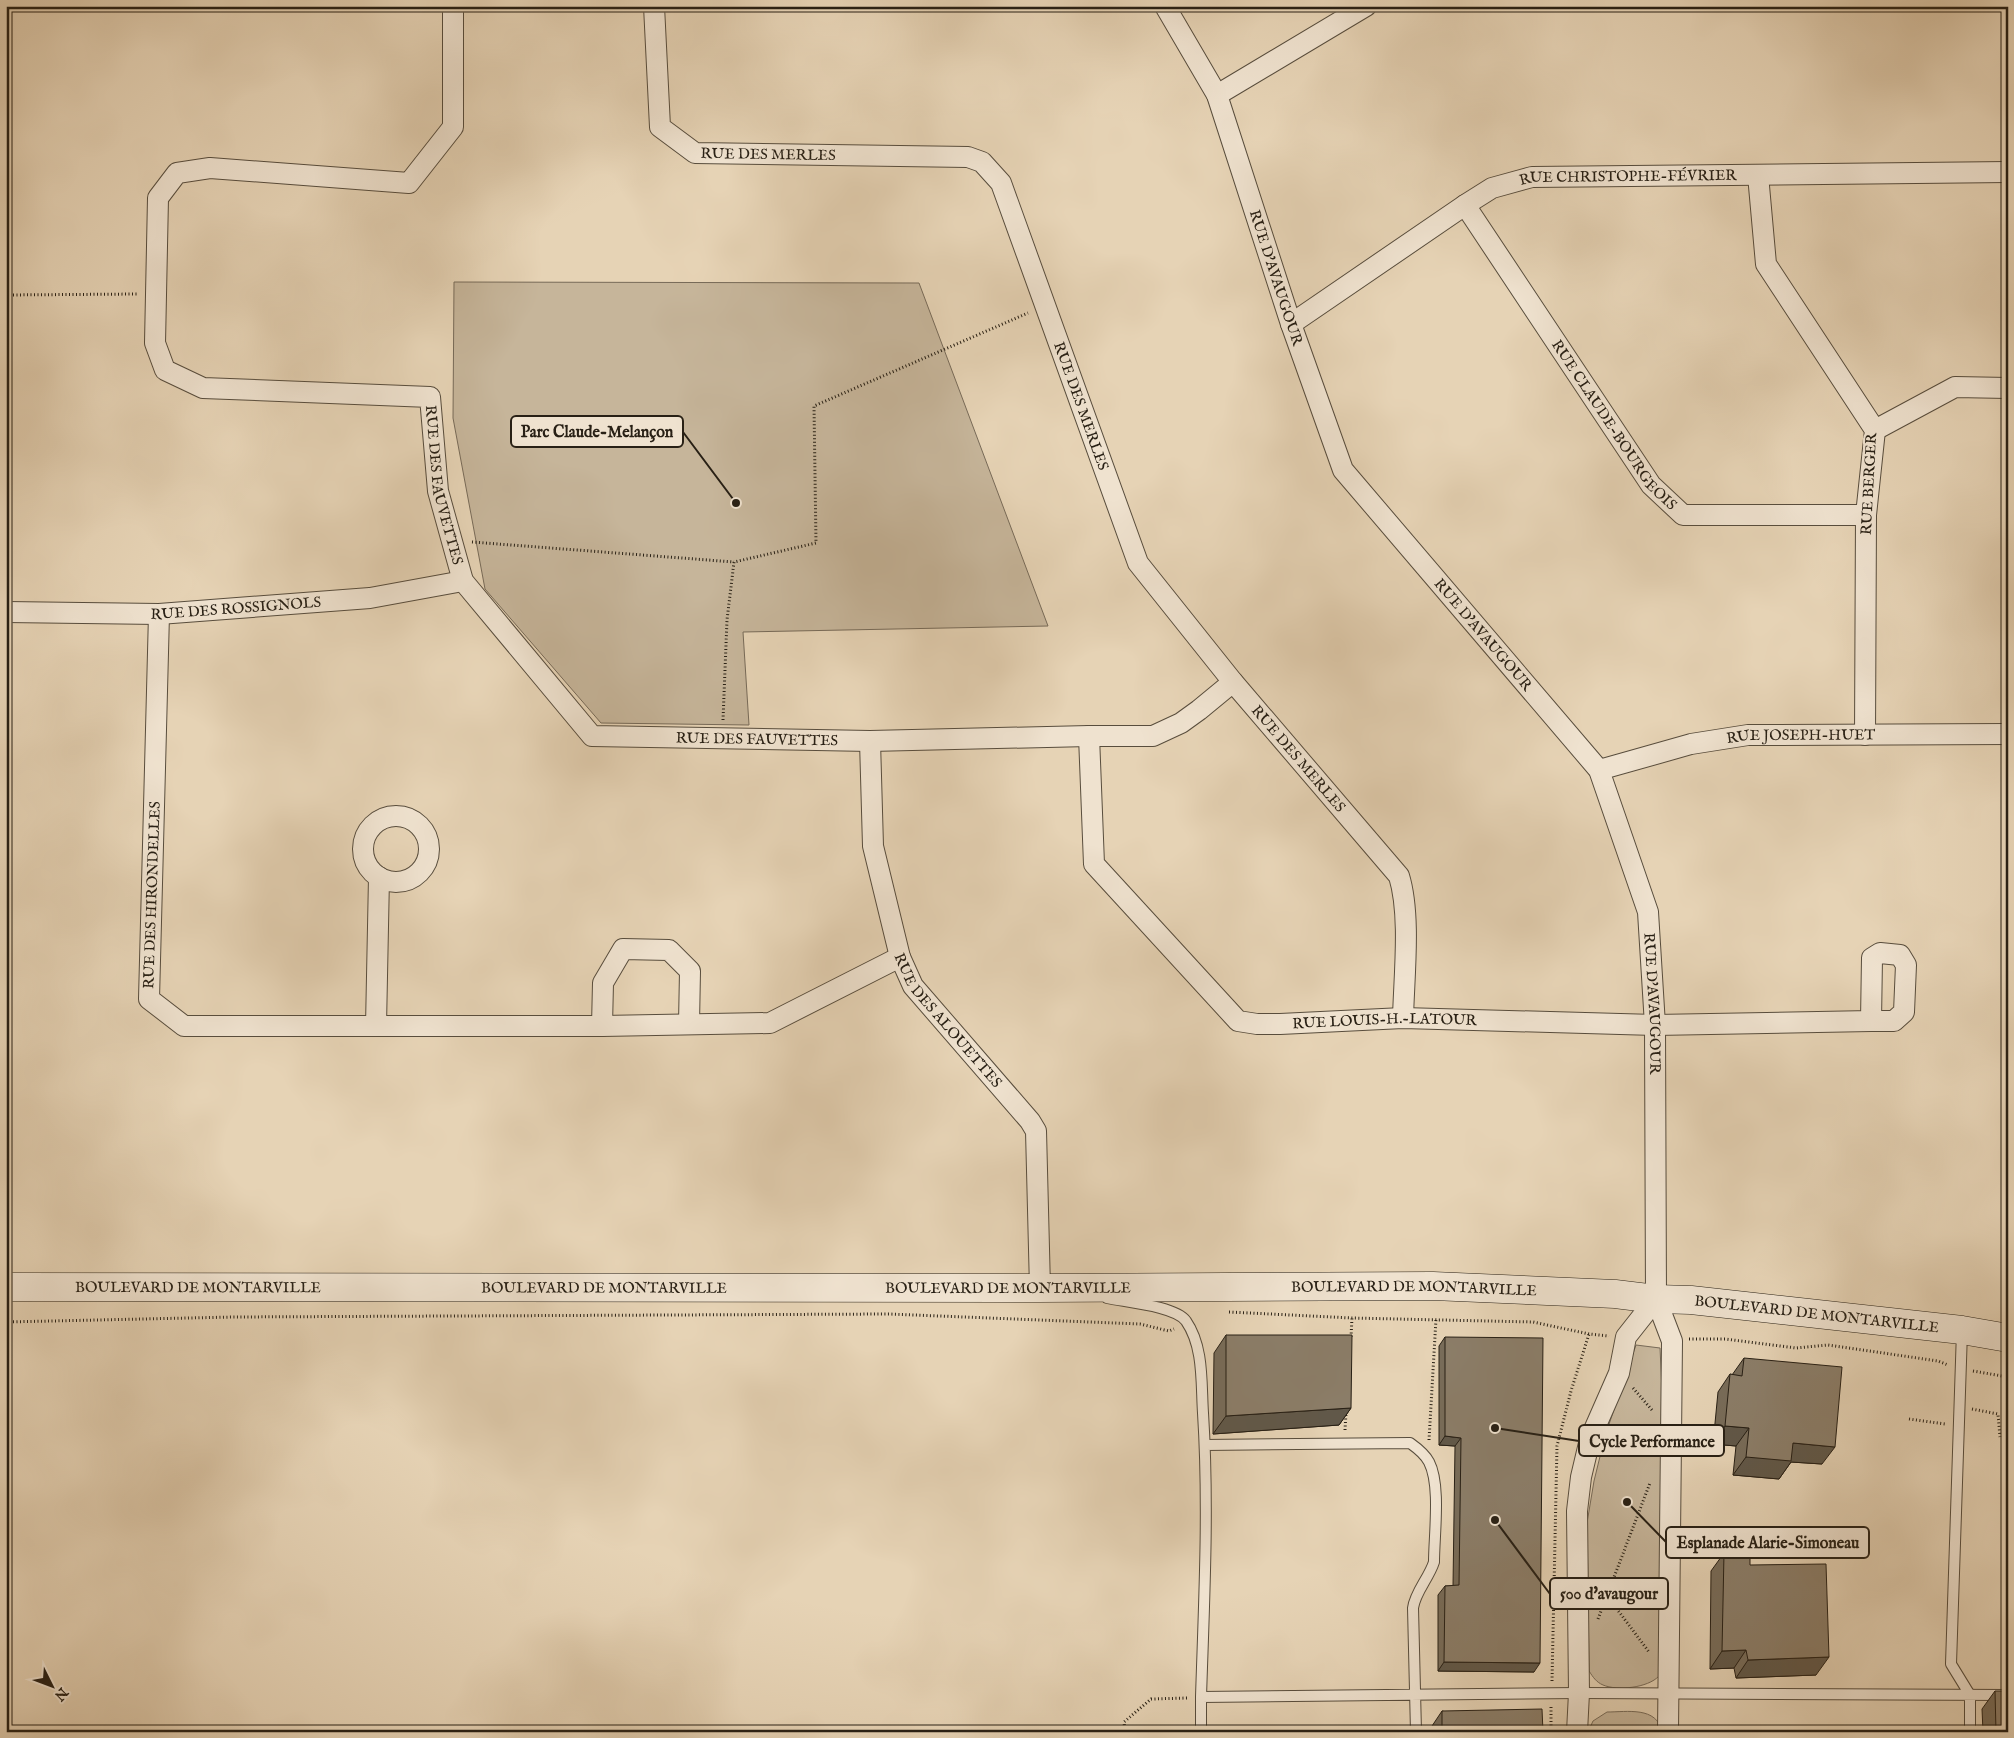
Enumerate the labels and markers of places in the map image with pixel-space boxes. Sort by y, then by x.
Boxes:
callout: Parc Claude-Melançon [511,416,683,447]
callout: Cycle Performance [1579,1425,1724,1456]
callout: Esplanade Alarie-Simoneau [1666,1527,1869,1558]
callout: 500 d'avaugour [1550,1578,1668,1609]

